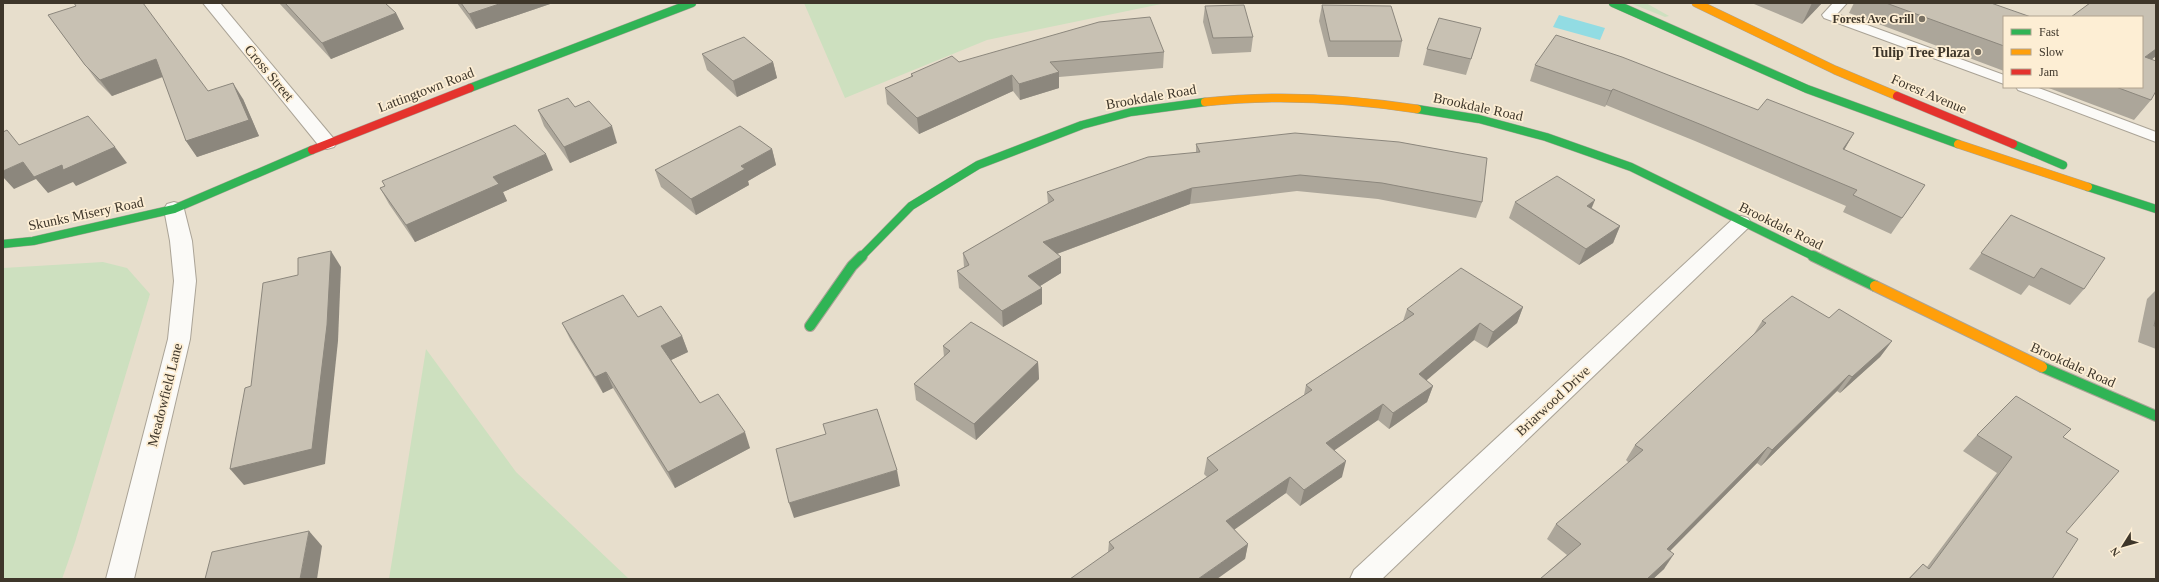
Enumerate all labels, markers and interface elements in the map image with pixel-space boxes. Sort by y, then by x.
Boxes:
place label: Forest Ave Grill [1832,12,1915,26]
marker: Forest Ave Grill [1917,14,1927,24]
legend [2003,16,2143,88]
text: Fast [2039,25,2060,39]
street label: Cross Street [241,42,297,104]
place label: Tulip Tree Plaza [1873,45,1970,60]
text: Slow [2039,45,2064,59]
marker: Tulip Tree Plaza [1973,47,1983,57]
street label: Lattingtown Road [376,65,476,115]
text: Jam [2039,65,2059,79]
street label: Forest Avenue [1889,71,1969,117]
street label: Brookdale Road [1105,82,1197,112]
street label: Brookdale Road [1432,90,1524,124]
street label: Skunks Misery Road [27,194,145,234]
street label: Brookdale Road [1737,199,1825,253]
street label: Brookdale Road [2028,340,2118,390]
street label: Meadowfield Lane [145,342,185,448]
street label: Briarwood Drive [1513,363,1593,439]
north arrow [2103,526,2143,566]
text: N [2108,545,2122,559]

